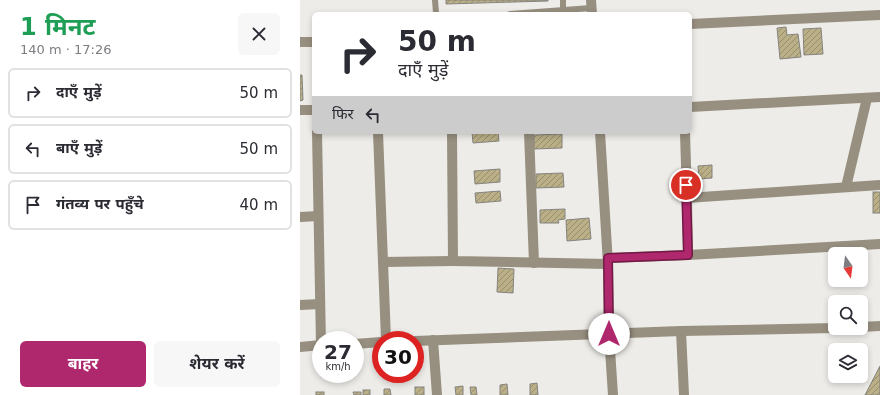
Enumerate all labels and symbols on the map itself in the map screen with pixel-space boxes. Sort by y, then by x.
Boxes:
pin [669,168,703,202]
north arrow [828,247,868,287]
position arrow [588,313,630,355]
speed limit sign: 30 [372,331,424,383]

